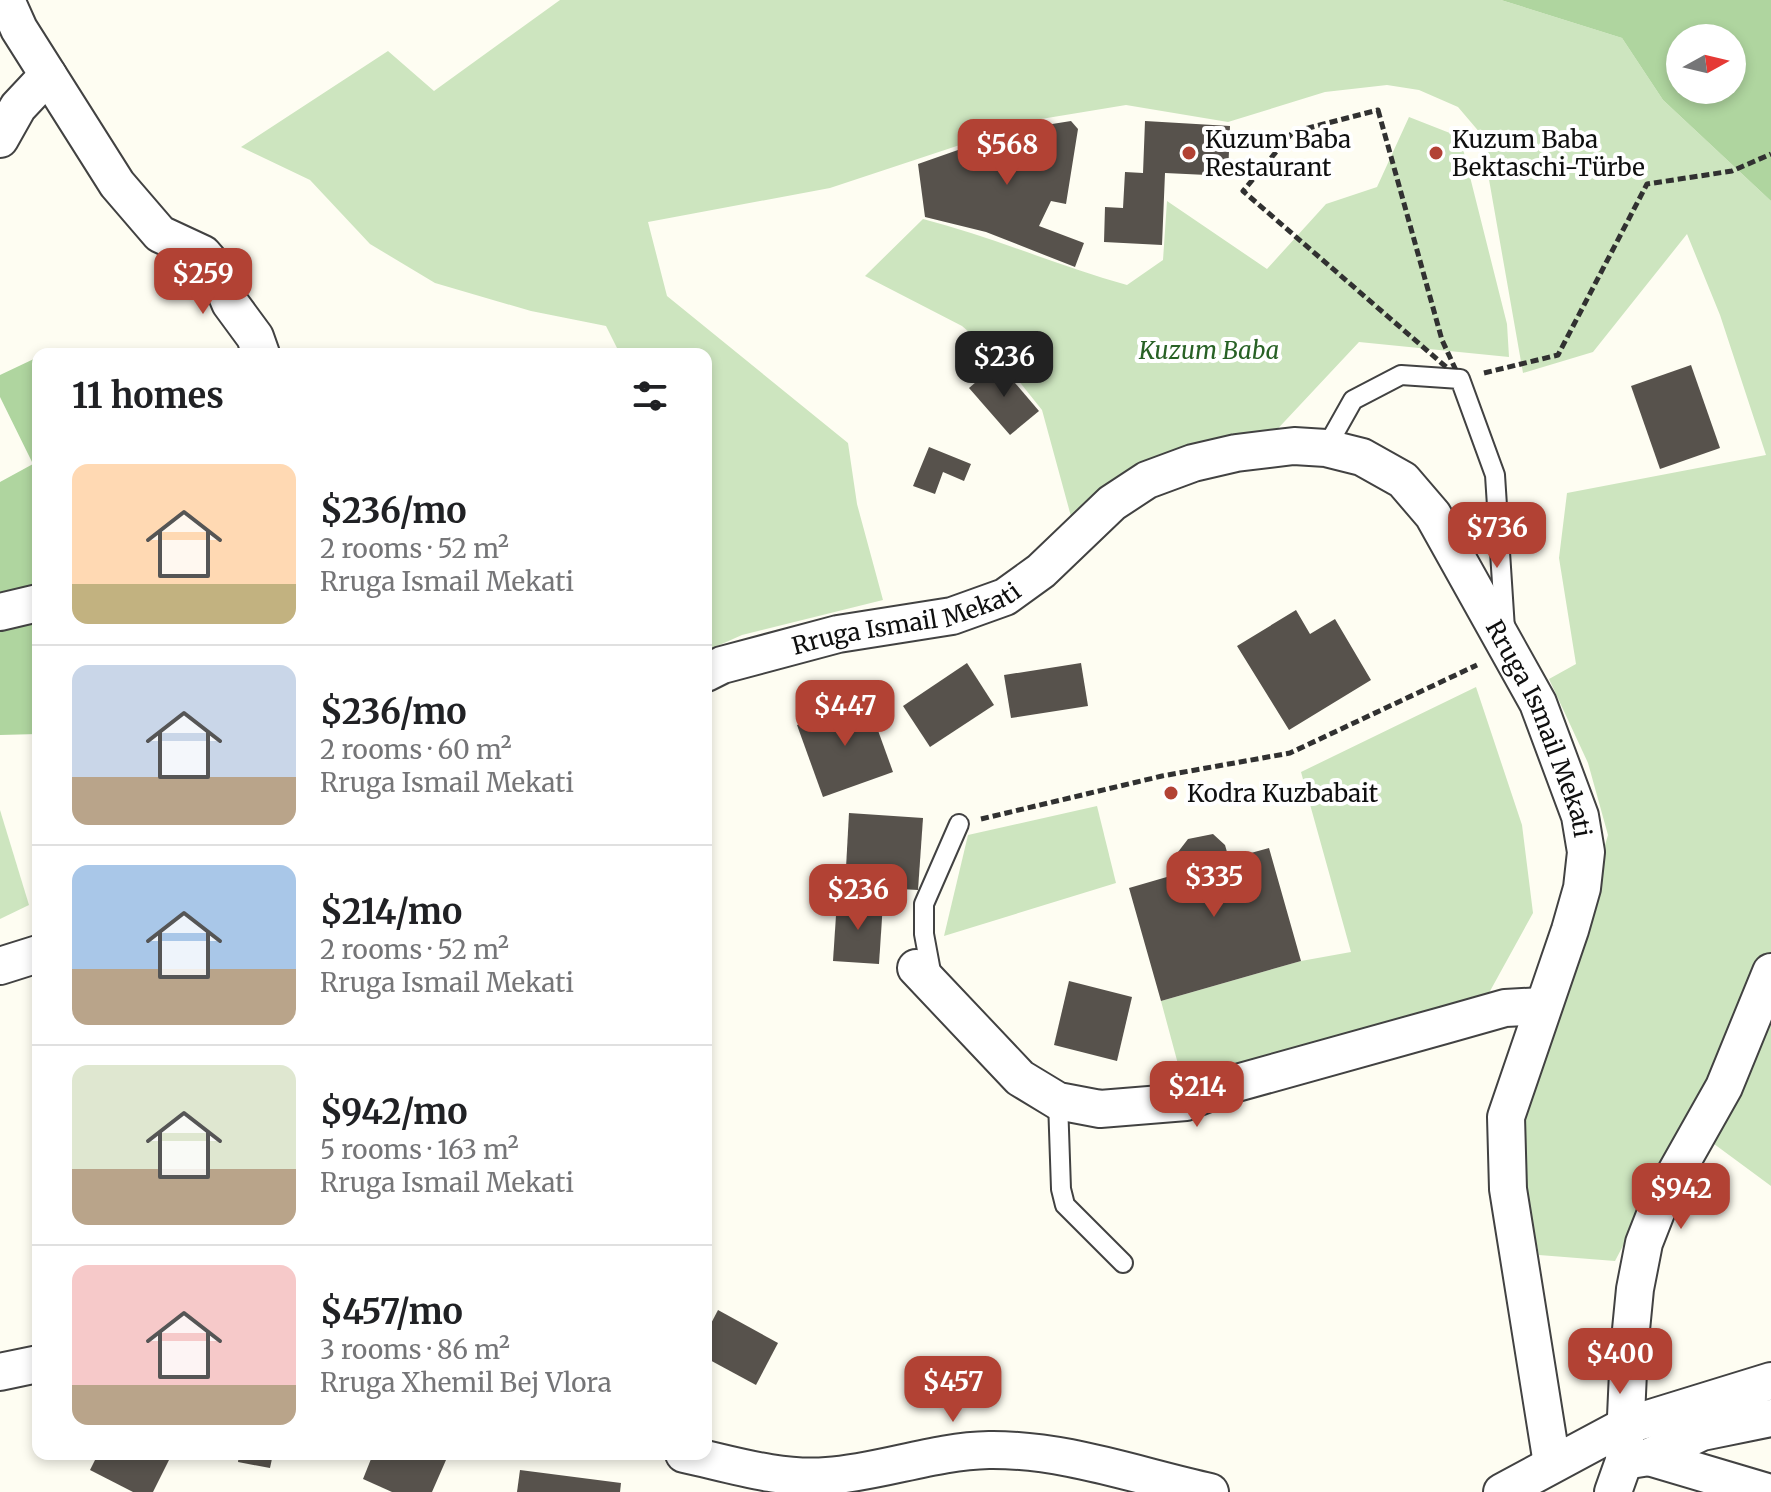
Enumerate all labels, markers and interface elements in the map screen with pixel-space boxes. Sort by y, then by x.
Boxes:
north arrow [1666,24,1746,104]
map controls [1666,24,1746,104]
pin: $568 [960,119,1054,187]
place label: Kuzum Baba Restaurant [1205,124,1351,183]
place label: Kuzum Baba Bektaschi-Türbe [1452,124,1645,183]
text: $568 [976,128,1038,161]
marker: Kuzum Baba Restaurant [1180,144,1198,162]
marker: Kuzum Baba Bektaschi-Türbe [1427,144,1445,162]
pin: $259 [156,248,250,316]
text: $259 [172,257,234,290]
pin: $236 [957,331,1051,399]
park label: Kuzum Baba [1138,335,1279,366]
text: $236 [973,340,1035,373]
icon: filters [628,374,672,418]
text: 11 homes [72,375,224,417]
text: $236/mo [320,490,467,532]
icon: home [136,496,232,592]
pin: $736 [1450,502,1544,570]
text: $736 [1466,511,1528,544]
text: 2 rooms · 52 m² [320,532,509,565]
text: Rruga Ismail Mekati [320,565,574,598]
street label: Rruga Ismail Mekati [788,575,1027,661]
street label: Rruga Ismail Mekati [1479,614,1599,840]
pin: $447 [798,680,892,748]
text: $447 [813,689,877,722]
text: $236/mo [320,691,467,733]
icon: home [136,697,232,793]
text: 2 rooms · 60 m² [320,733,512,766]
text: Rruga Ismail Mekati [320,766,574,799]
place label: Kodra Kuzbabait [1187,778,1379,809]
marker: Kodra Kuzbabait [1162,784,1180,802]
pin: $335 [1167,851,1261,919]
text: $335 [1184,860,1244,893]
pin: $236 [811,864,905,932]
text: $236 [827,873,889,906]
text: $214/mo [320,891,462,933]
icon: home [136,897,232,993]
text: 2 rooms · 52 m² [320,933,509,966]
text: Rruga Ismail Mekati [320,966,574,999]
pin: $214 [1150,1061,1244,1129]
text: $214 [1168,1070,1226,1103]
text: $942/mo [320,1091,468,1133]
icon: home [136,1097,232,1193]
text: 5 rooms · 163 m² [320,1133,519,1166]
pin: $942 [1634,1163,1728,1231]
text: Rruga Ismail Mekati [320,1166,574,1199]
text: $942 [1650,1172,1712,1205]
text: $457/mo [320,1291,463,1333]
icon: home [136,1297,232,1393]
pin: $400 [1573,1328,1667,1396]
text: 3 rooms · 86 m² [320,1333,510,1366]
text: $400 [1586,1337,1654,1370]
pin: $457 [906,1356,1000,1424]
text: $457 [922,1365,984,1398]
text: Rruga Xhemil Bej Vlora [320,1366,612,1399]

